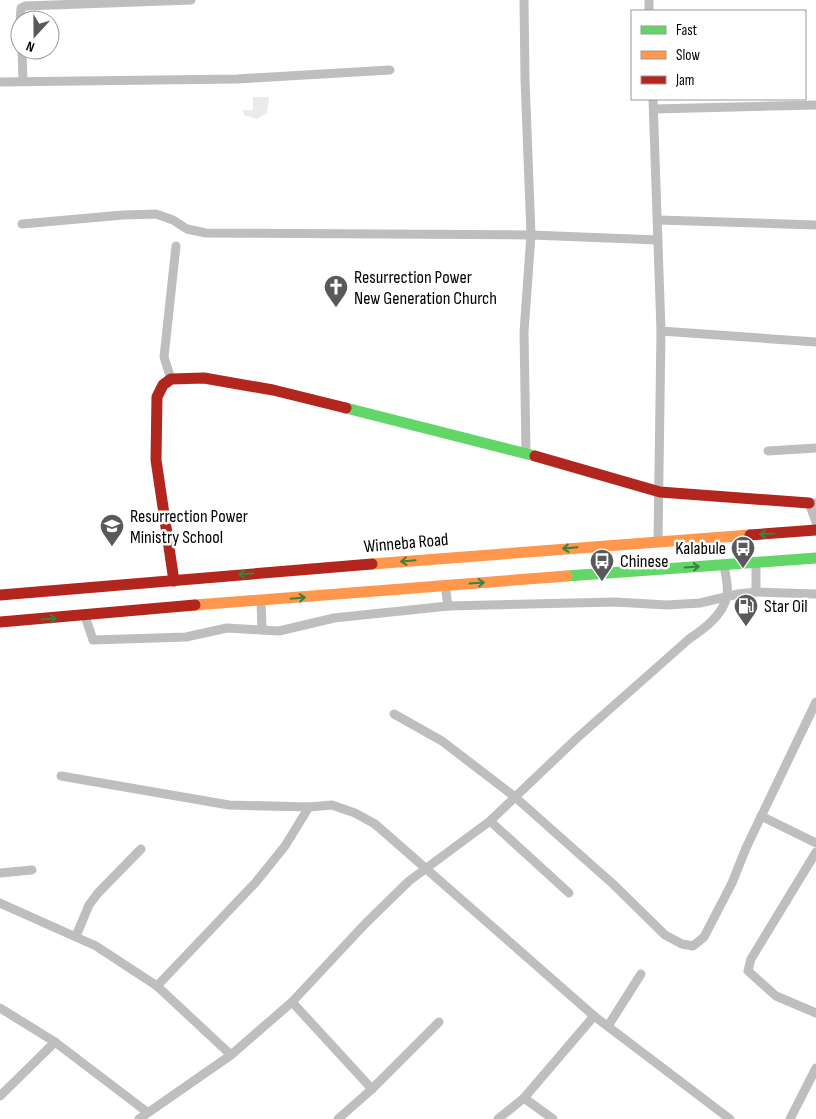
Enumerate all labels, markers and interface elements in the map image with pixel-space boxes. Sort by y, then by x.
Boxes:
north arrow [10,10,60,60]
legend [631,10,806,100]
text: Fast [676,21,698,40]
text: N [24,37,37,56]
text: Slow [676,46,700,65]
text: Jam [675,71,694,90]
place label: Resurrection Power New Generation Church [354,267,497,309]
church icon: Resurrection Power New Generation Church [323,274,349,308]
place label: Resurrection Power Ministry School [130,506,248,548]
school or university icon: Resurrection Power Ministry School [99,513,125,547]
street label: Winneba Road [363,529,449,557]
one-way arrow [760,529,776,538]
bus stop icon: Kalabule [730,535,756,569]
place label: Kalabule [675,538,726,559]
one-way arrow [563,543,579,552]
bus stop icon: Chinese [589,548,615,582]
place label: Chinese [620,551,668,572]
one-way arrow [401,556,417,565]
one-way arrow [683,562,699,572]
one-way arrow [239,570,255,579]
one-way arrow [469,578,485,588]
one-way arrow [289,593,305,603]
fuel station icon: Star Oil [733,593,759,627]
place label: Star Oil [764,596,808,617]
one-way arrow [40,614,56,623]

